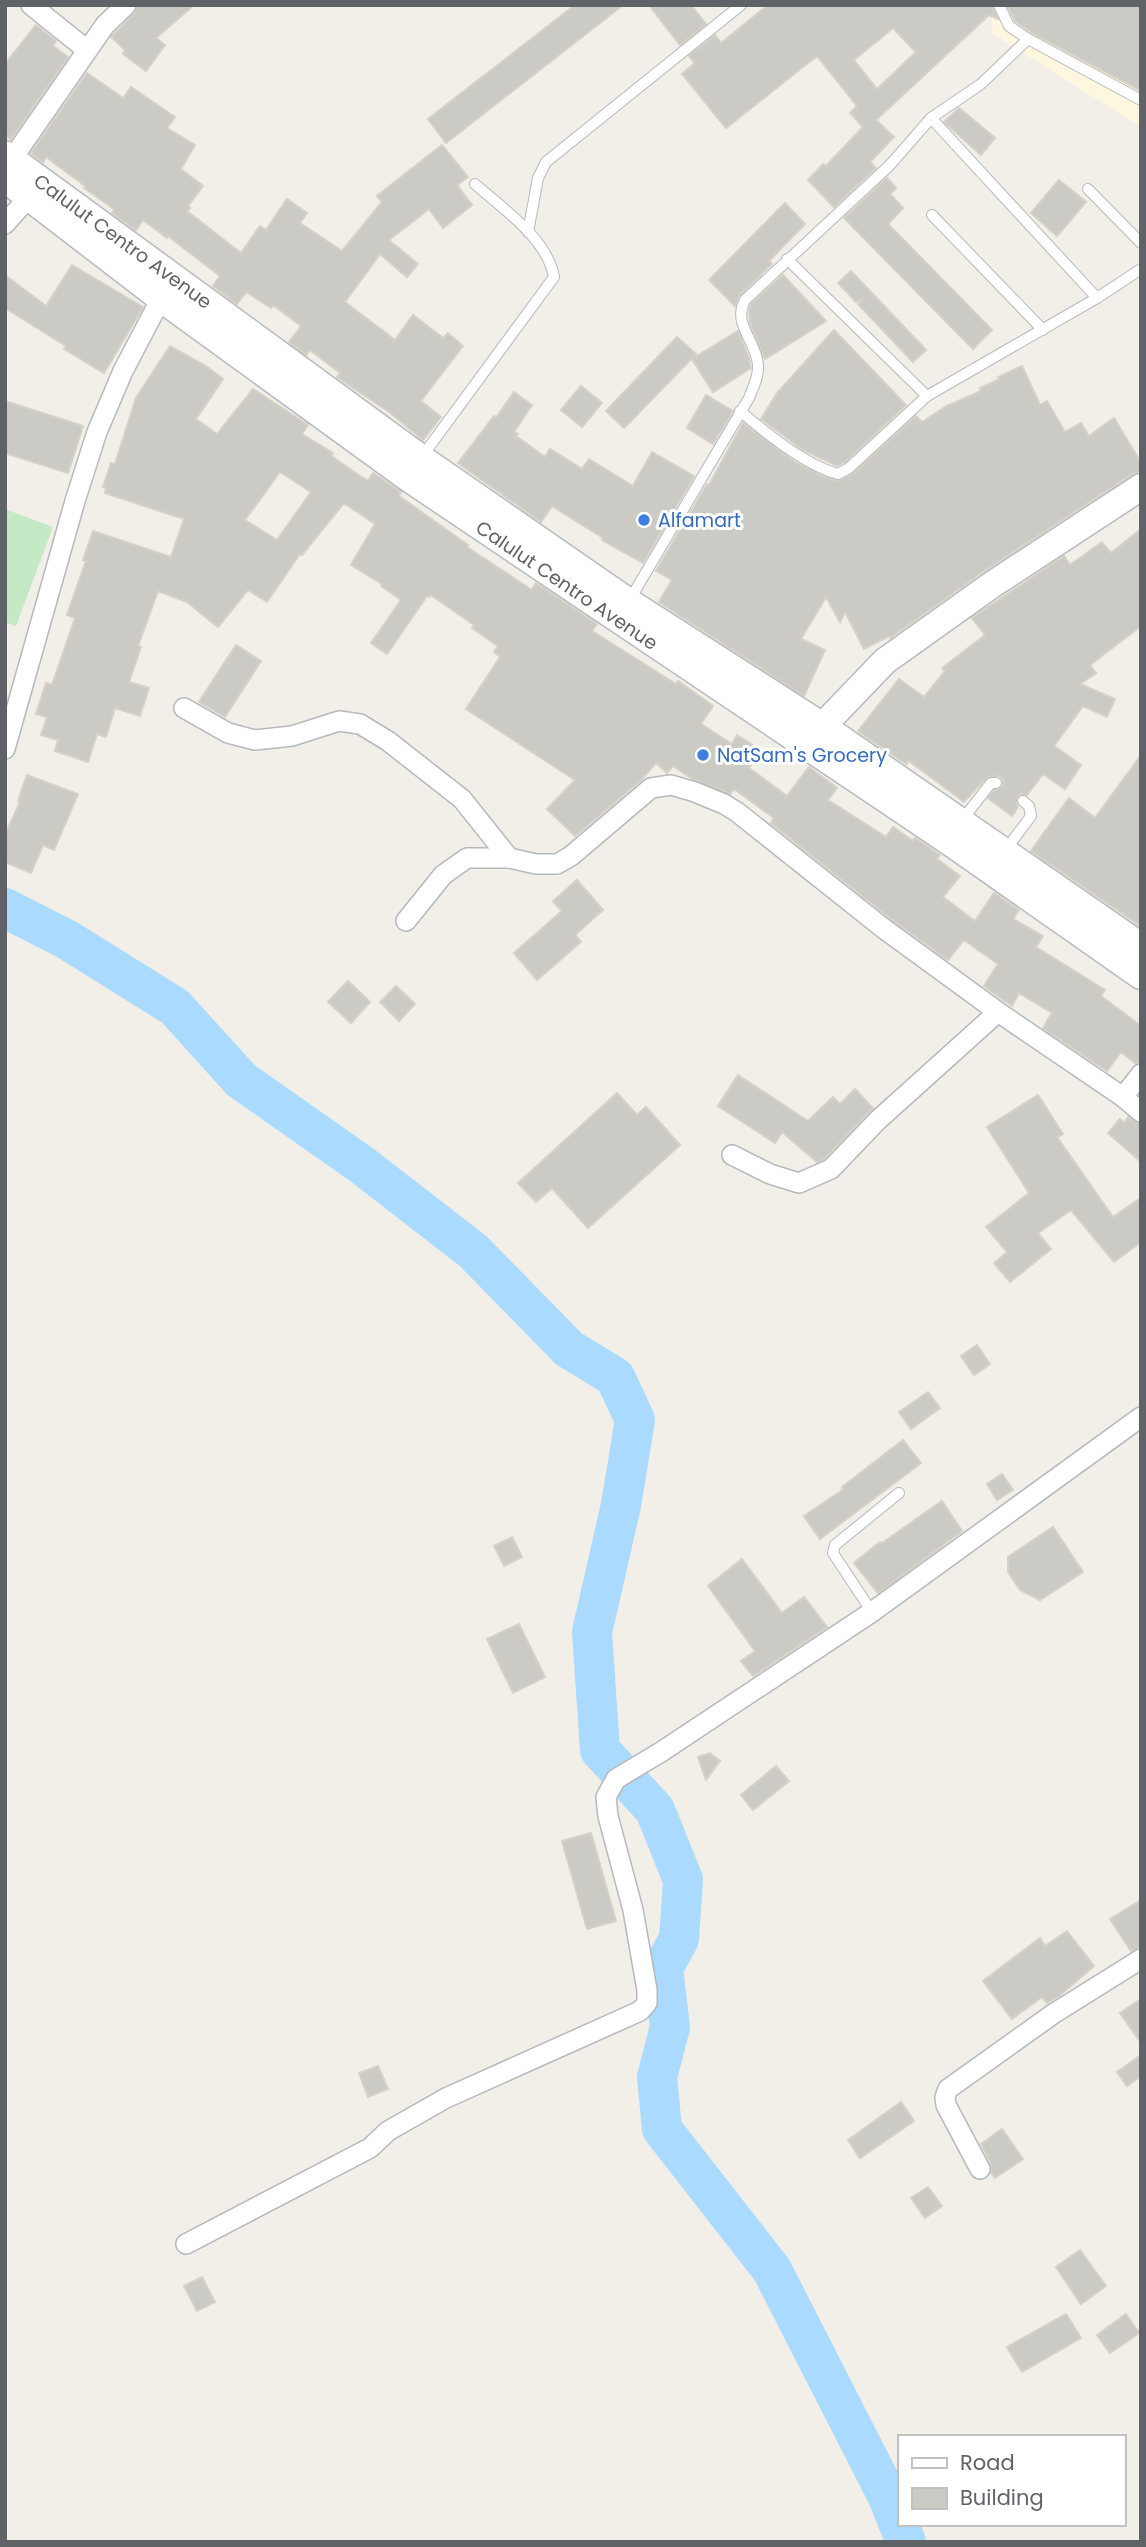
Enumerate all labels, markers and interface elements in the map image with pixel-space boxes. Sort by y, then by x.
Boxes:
street label: Calulut Centro Avenue [28,167,217,315]
place label: Alfamart [658,507,741,534]
marker: Alfamart [636,512,652,528]
street label: Calulut Centro Avenue [470,514,663,657]
place label: NatSam's Grocery [717,742,887,769]
marker: NatSam's Grocery [695,747,711,763]
legend [898,2435,1125,2526]
text: Road [960,2448,1015,2477]
text: Building [960,2483,1044,2512]

